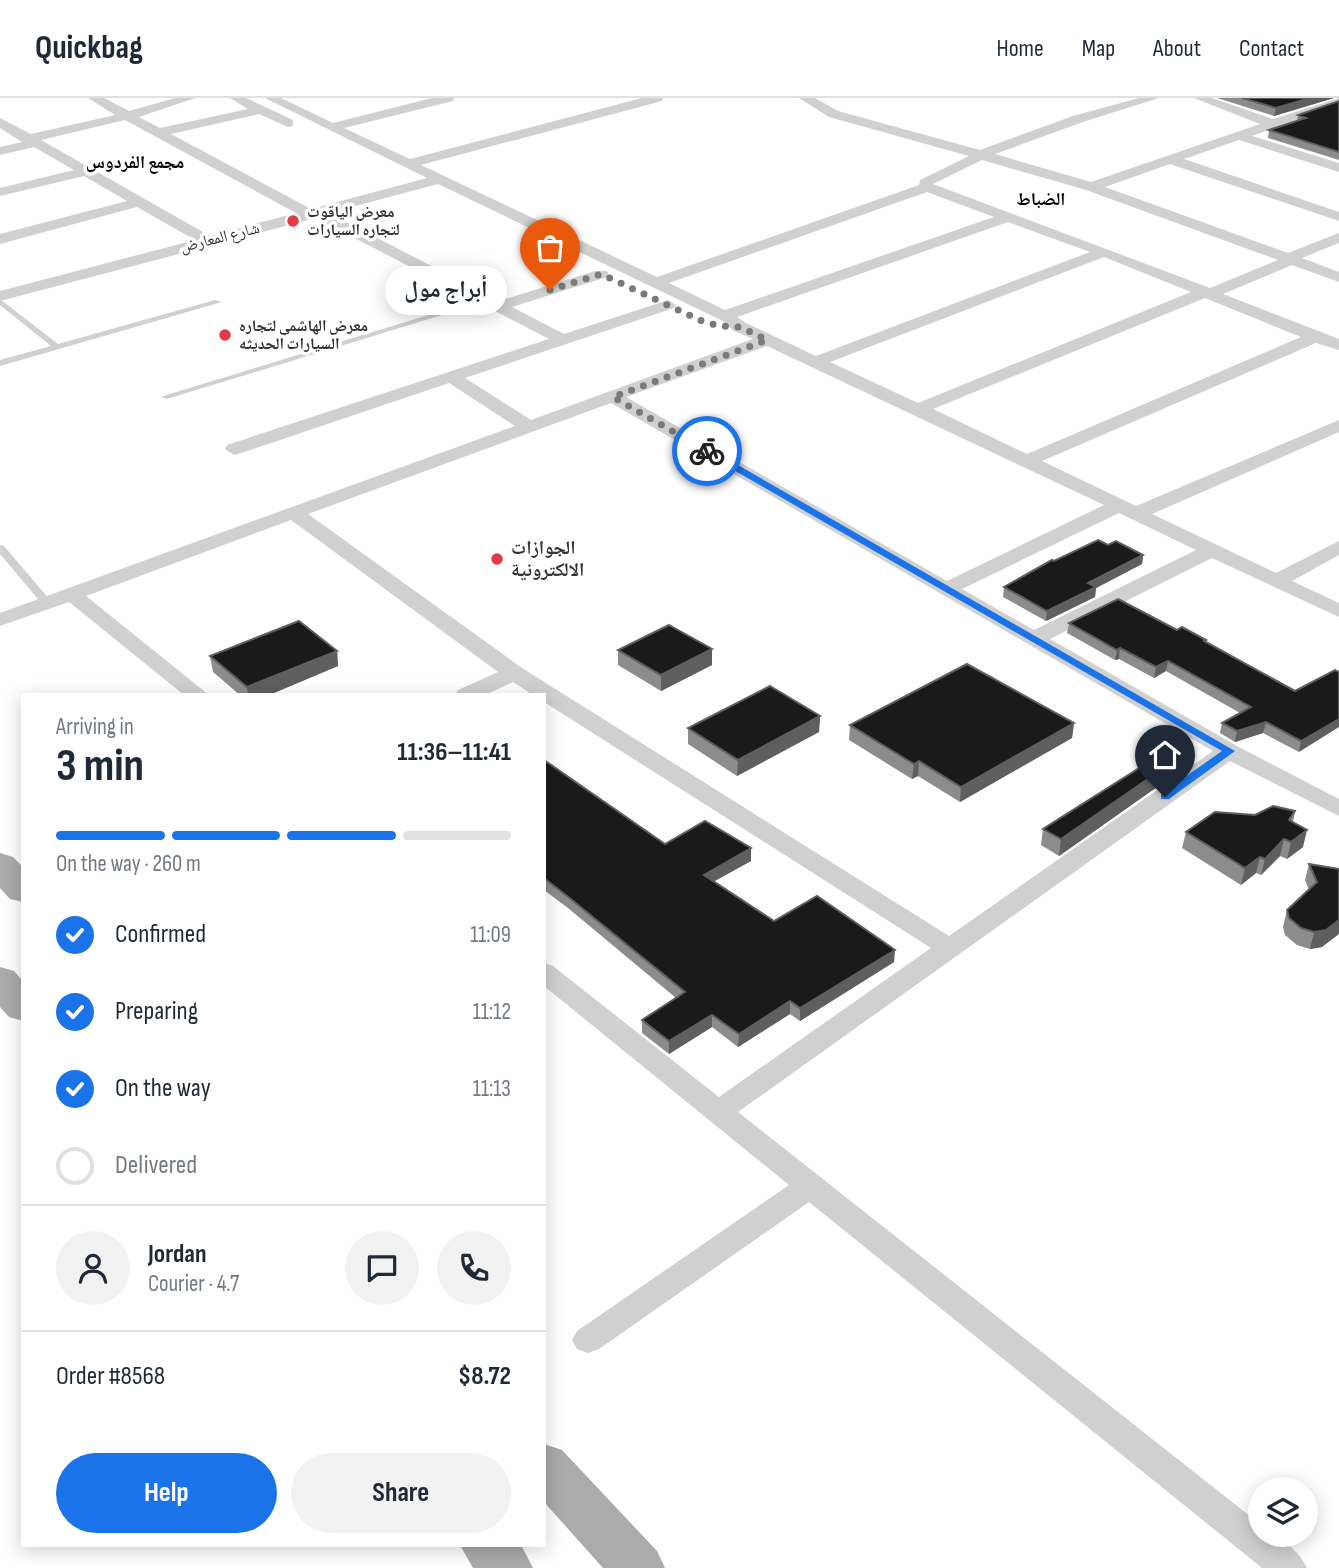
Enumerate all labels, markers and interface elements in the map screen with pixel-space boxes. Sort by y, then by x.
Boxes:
text: Quickbag [35,28,143,68]
text: Home [996,34,1044,63]
text: Map [1082,34,1115,63]
text: About [1153,34,1201,63]
text: Contact [1239,34,1304,63]
district label: مجمع الفردوس [86,152,184,174]
district label: الضباط [1017,189,1065,210]
place label: معرض الياقوت لتجاره السيارات [307,203,400,240]
marker: معرض الياقوت لتجاره السيارات [285,213,301,229]
pin [520,218,580,290]
street label: شارع المعارض [178,219,262,257]
icon: bag [531,229,569,267]
callout: أبراج مول [386,266,508,314]
text: أبراج مول [404,276,488,304]
place label: معرض الهاشمي لتجاره السيارات الحديثه [239,317,368,354]
marker: معرض الهاشمي لتجاره السيارات الحديثه [217,327,233,343]
courier [672,416,742,486]
icon: bike [688,432,726,470]
place label: الجوازات الالكترونية [511,537,584,582]
marker: الجوازات الالكترونية [489,551,505,567]
text: Arriving in [56,713,134,741]
pin [1135,725,1195,797]
icon: home [1146,736,1184,774]
text: 11:36–11:41 [397,737,511,768]
text: 3 min [56,739,144,794]
text: On the way · 260 m [56,850,201,878]
icon: check [56,916,94,954]
text: Confirmed [115,919,206,950]
text: 11:09 [470,921,511,949]
icon: check [56,993,94,1031]
text: Preparing [115,996,198,1027]
text: 11:12 [473,998,511,1026]
icon: check [56,1070,94,1108]
text: On the way [115,1073,211,1104]
text: 11:13 [473,1075,511,1103]
text: Delivered [115,1150,197,1181]
button: person [56,1231,130,1305]
button: chat [345,1231,419,1305]
button: phone [437,1231,511,1305]
text: Jordan [148,1239,206,1270]
text: Courier · 4.7 [148,1270,239,1298]
text: Order #8568 [56,1361,165,1392]
text: $8.72 [458,1361,511,1392]
button: Help [56,1453,277,1533]
button: Share [291,1453,511,1533]
map controls [1248,1477,1318,1547]
button: layers [1248,1477,1318,1547]

